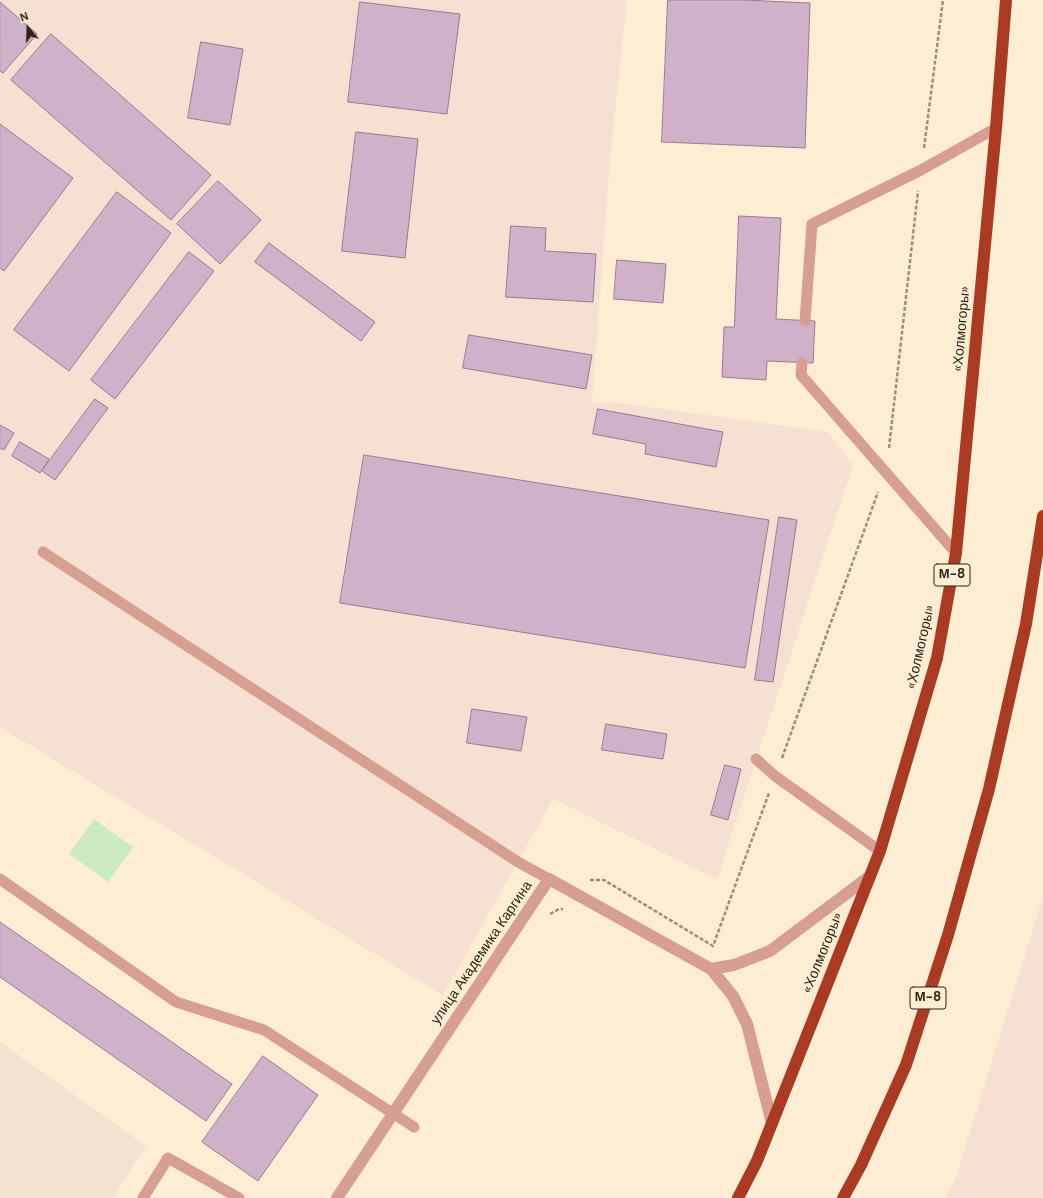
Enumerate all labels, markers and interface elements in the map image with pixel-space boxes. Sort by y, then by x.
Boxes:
north arrow [8,8,48,48]
text: N [18,9,30,25]
street label: «Холмогоры» [950,286,974,372]
road number: М-8 [934,564,970,586]
street label: «Холмогоры» [903,604,939,690]
street label: улица Академика Каргина [428,878,536,1028]
street label: «Холмогоры» [799,910,847,996]
road number: М-8 [910,987,946,1009]

